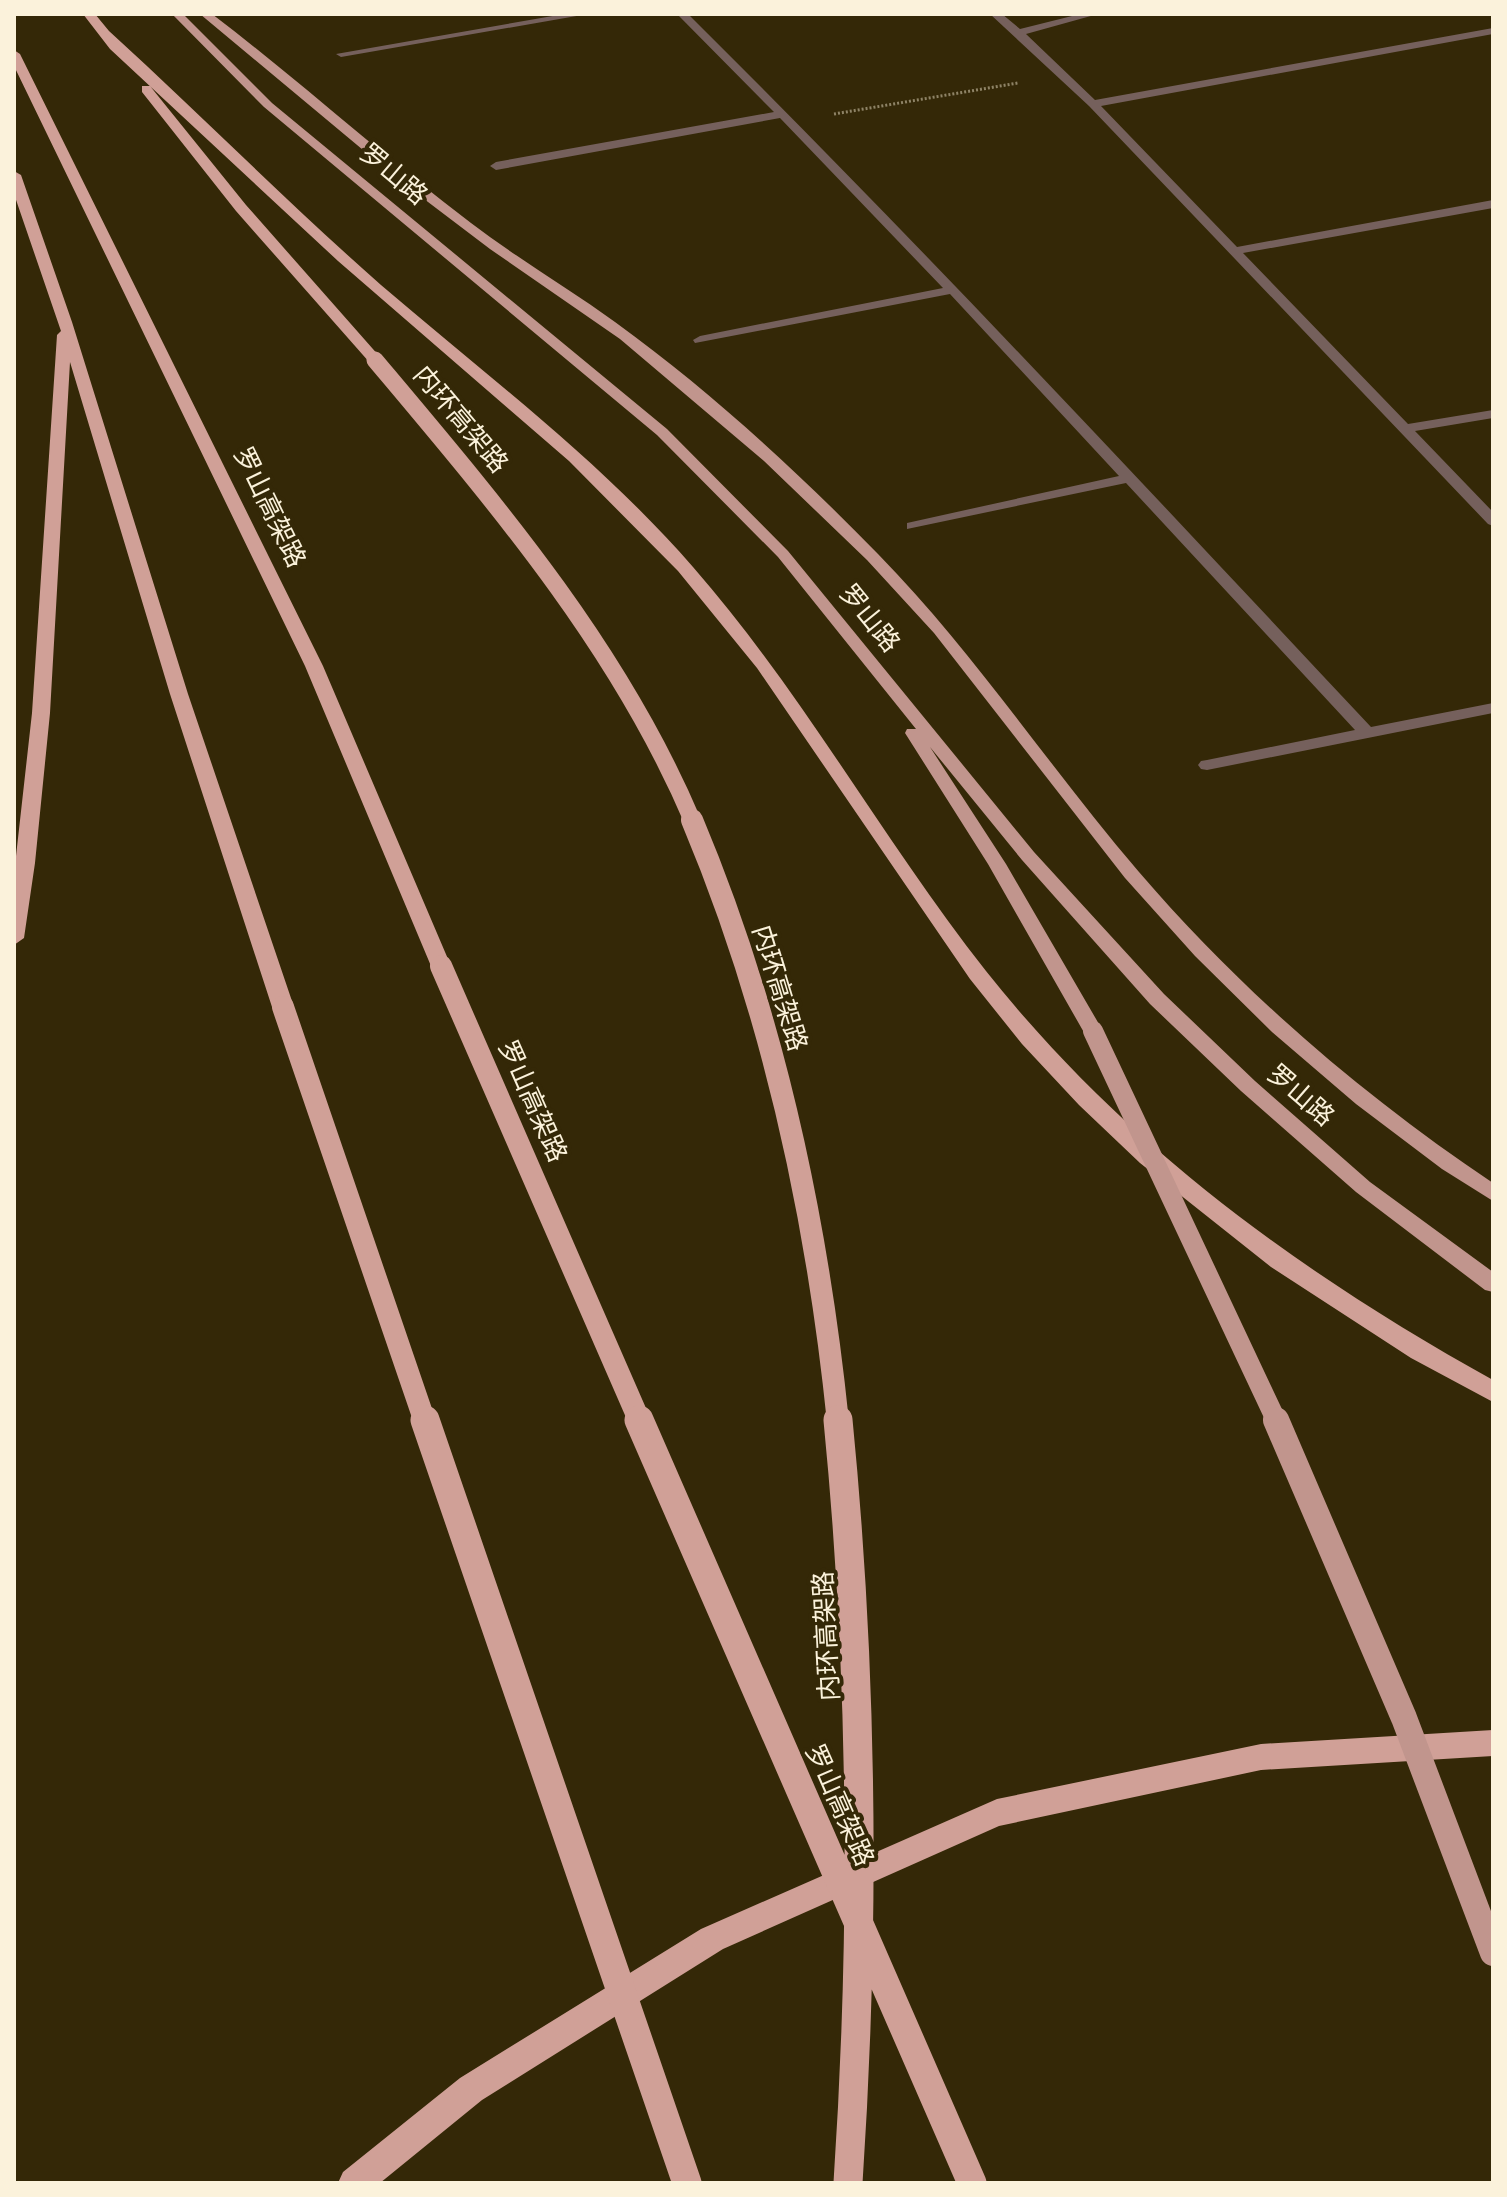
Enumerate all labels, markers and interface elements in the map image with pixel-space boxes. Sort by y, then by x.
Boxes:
street label: 罗山路 [354,137,434,211]
street label: 内环高架路 [407,360,514,479]
street label: 罗山高架路 [227,442,312,572]
street label: 罗山路 [833,578,906,658]
street label: 内环高架路 [746,921,813,1055]
street label: 罗山高架路 [492,1036,573,1167]
street label: 罗山路 [1261,1058,1340,1133]
street label: 内环高架路 [808,1570,845,1702]
street label: 罗山高架路 [799,1740,880,1871]

